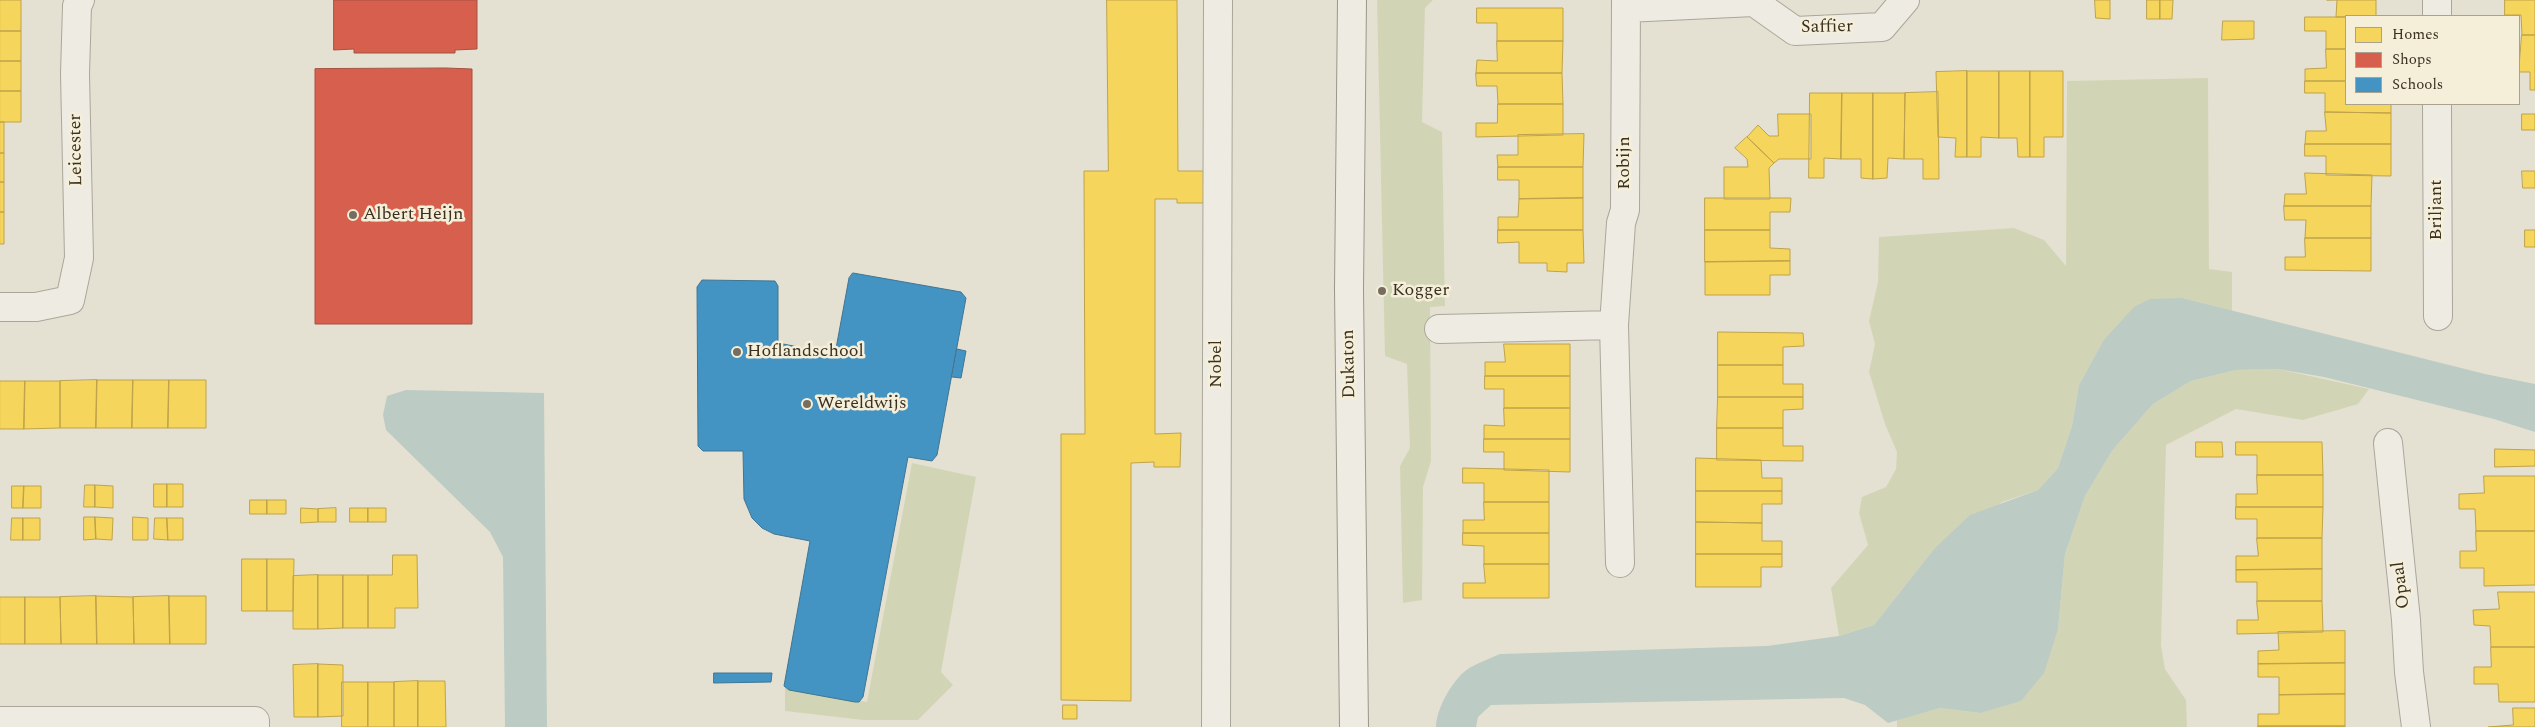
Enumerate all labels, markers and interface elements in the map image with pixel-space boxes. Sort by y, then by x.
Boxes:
legend [2345,15,2520,105]
street label: Saffier [1801,17,1853,39]
text: Homes [2392,23,2439,46]
text: Shops [2392,48,2432,71]
text: Schools [2392,73,2443,96]
street label: Leicester [66,113,88,187]
street label: Robijn [1614,136,1636,190]
street label: Briljant [2426,179,2448,241]
place label: Albert Heijn [363,204,464,226]
marker: Albert Heijn [347,209,359,221]
place label: Kogger [1392,280,1449,302]
marker: Kogger [1376,285,1388,297]
street label: Dukaton [1339,329,1361,399]
street label: Nobel [1206,340,1228,388]
place label: Hoflandschool [747,341,864,363]
marker: Hoflandschool [731,346,743,358]
place label: Wereldwijs [817,393,907,415]
marker: Wereldwijs [801,398,813,410]
street label: Opaal [2388,560,2416,610]

